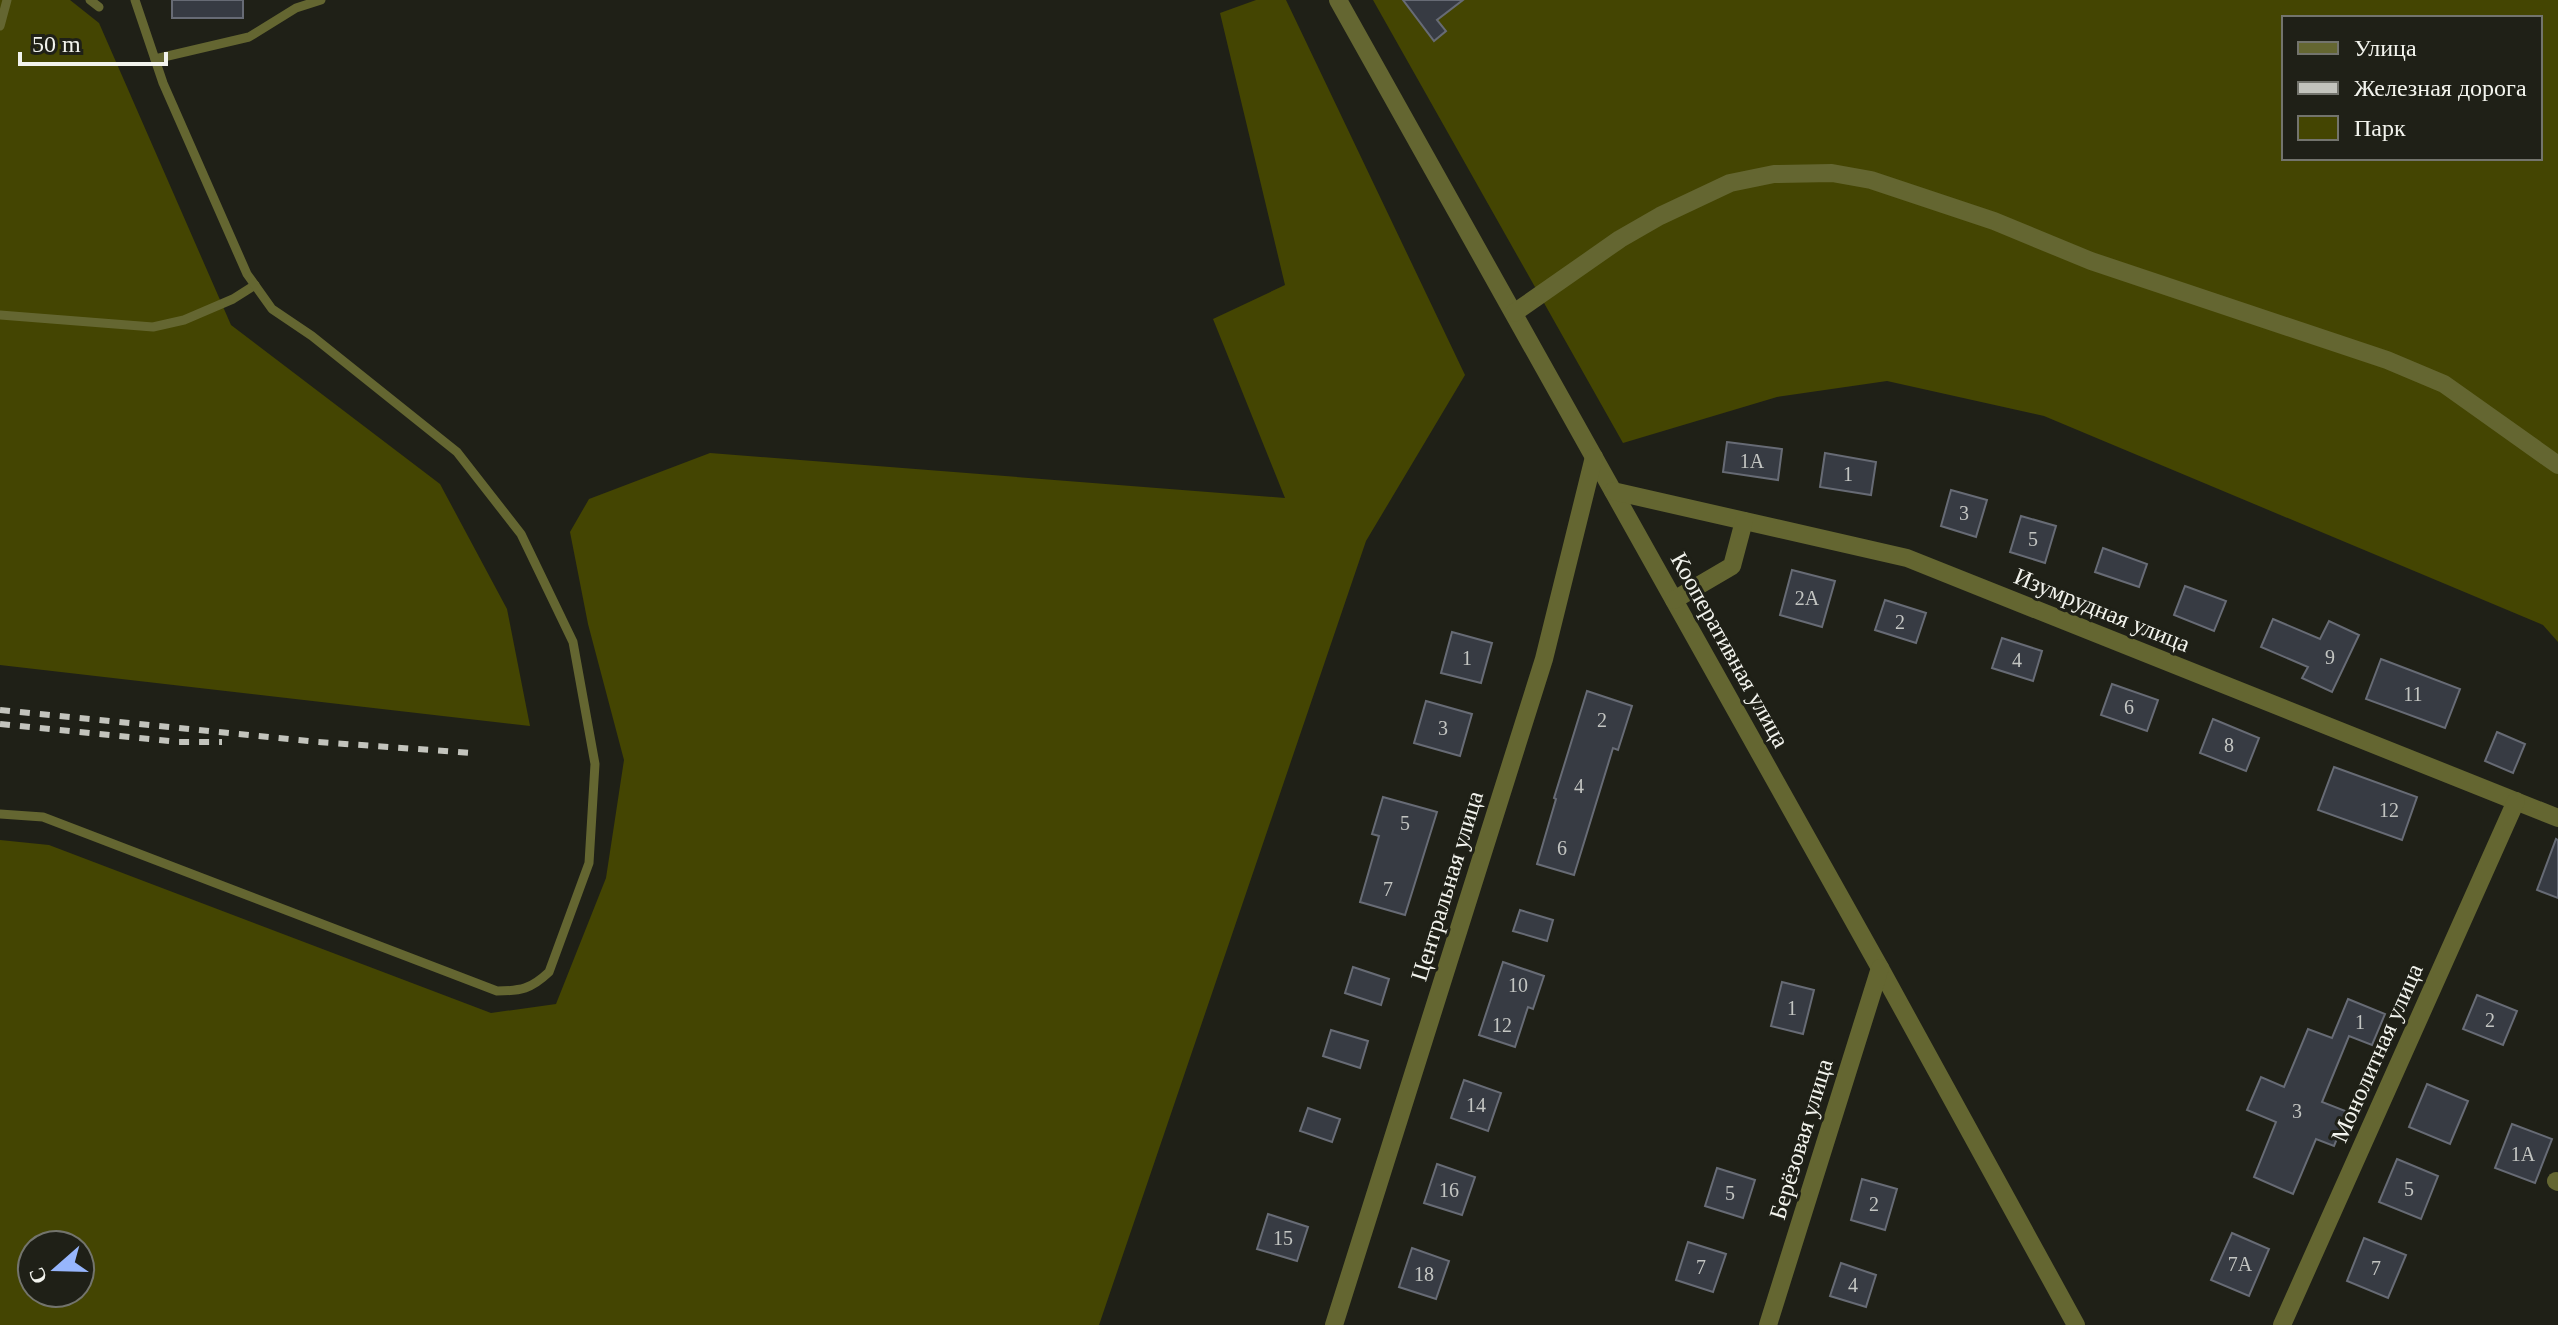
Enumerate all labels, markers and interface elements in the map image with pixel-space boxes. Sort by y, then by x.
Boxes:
scale bar [20,16,166,66]
legend [2282,16,2542,160]
text: 50 m [32,31,81,57]
text: Улица [2354,35,2417,61]
text: Железная дорога [2354,75,2527,101]
text: Парк [2354,115,2406,141]
house number: 1А [1740,450,1765,472]
house number: 1 [1843,463,1853,485]
house number: 3 [1959,502,1969,524]
house number: 5 [2028,528,2038,550]
street label: Кооперативная улица [1666,548,1795,752]
street label: Изумрудная улица [2010,563,2194,657]
house number: 2А [1795,587,1820,609]
house number: 2 [1895,611,1905,633]
house number: 9 [2325,646,2335,668]
house number: 1 [1462,647,1472,669]
house number: 4 [2012,649,2022,671]
house number: 11 [2403,683,2423,705]
house number: 6 [2124,696,2134,718]
house number: 2 [1597,709,1607,731]
house number: 3 [1438,717,1448,739]
house number: 8 [2224,734,2234,756]
house number: 4 [1574,775,1584,797]
street label: Центральная улица [1406,788,1488,984]
house number: 12 [2379,799,2399,821]
house number: 5 [1400,812,1410,834]
house number: 6 [1557,837,1567,859]
house number: 7 [1383,878,1393,900]
street label: Монолитная улица [2326,960,2428,1146]
house number: 10 [1508,974,1528,996]
house number: 1 [1787,997,1797,1019]
house number: 2 [2485,1009,2495,1031]
house number: 1 [2355,1011,2365,1033]
house number: 12 [1492,1014,1512,1036]
street label: Берёзовая улица [1764,1055,1838,1222]
house number: 14 [1466,1094,1486,1116]
house number: 3 [2292,1100,2302,1122]
house number: 1А [2511,1143,2536,1165]
house number: 5 [2404,1178,2414,1200]
house number: 16 [1439,1179,1459,1201]
house number: 5 [1725,1182,1735,1204]
house number: 2 [1869,1193,1879,1215]
house number: 15 [1273,1227,1293,1249]
north arrow [16,1229,96,1309]
house number: 7А [2228,1253,2253,1275]
house number: 7 [1696,1256,1706,1278]
house number: 7 [2371,1257,2381,1279]
house number: 18 [1414,1263,1434,1285]
text: С [23,1264,52,1287]
house number: 4 [1848,1274,1858,1296]

